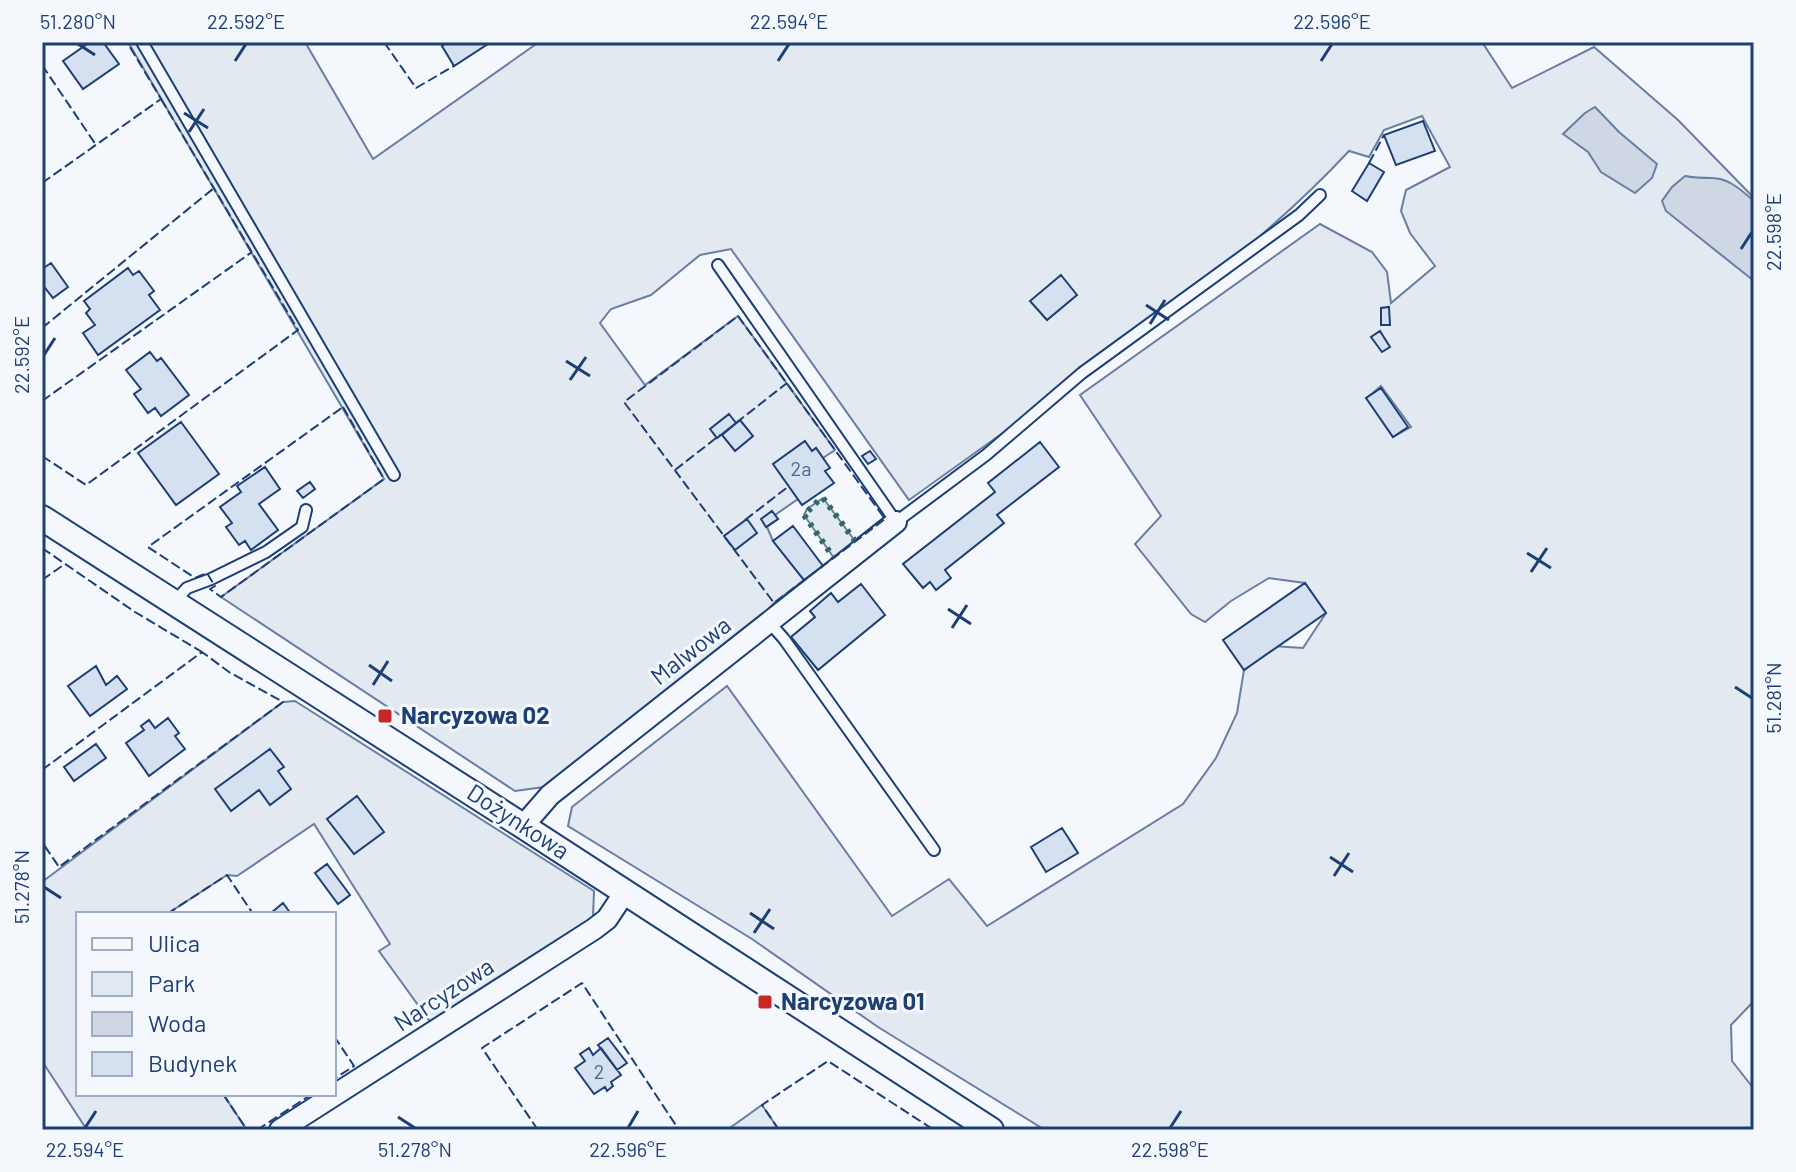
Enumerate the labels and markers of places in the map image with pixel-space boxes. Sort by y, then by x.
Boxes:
place label: Narcyzowa 02 [401,700,550,729]
marker: Narcyzowa 02 [376,707,394,725]
place label: Narcyzowa 01 [781,986,924,1015]
marker: Narcyzowa 01 [756,993,774,1011]

